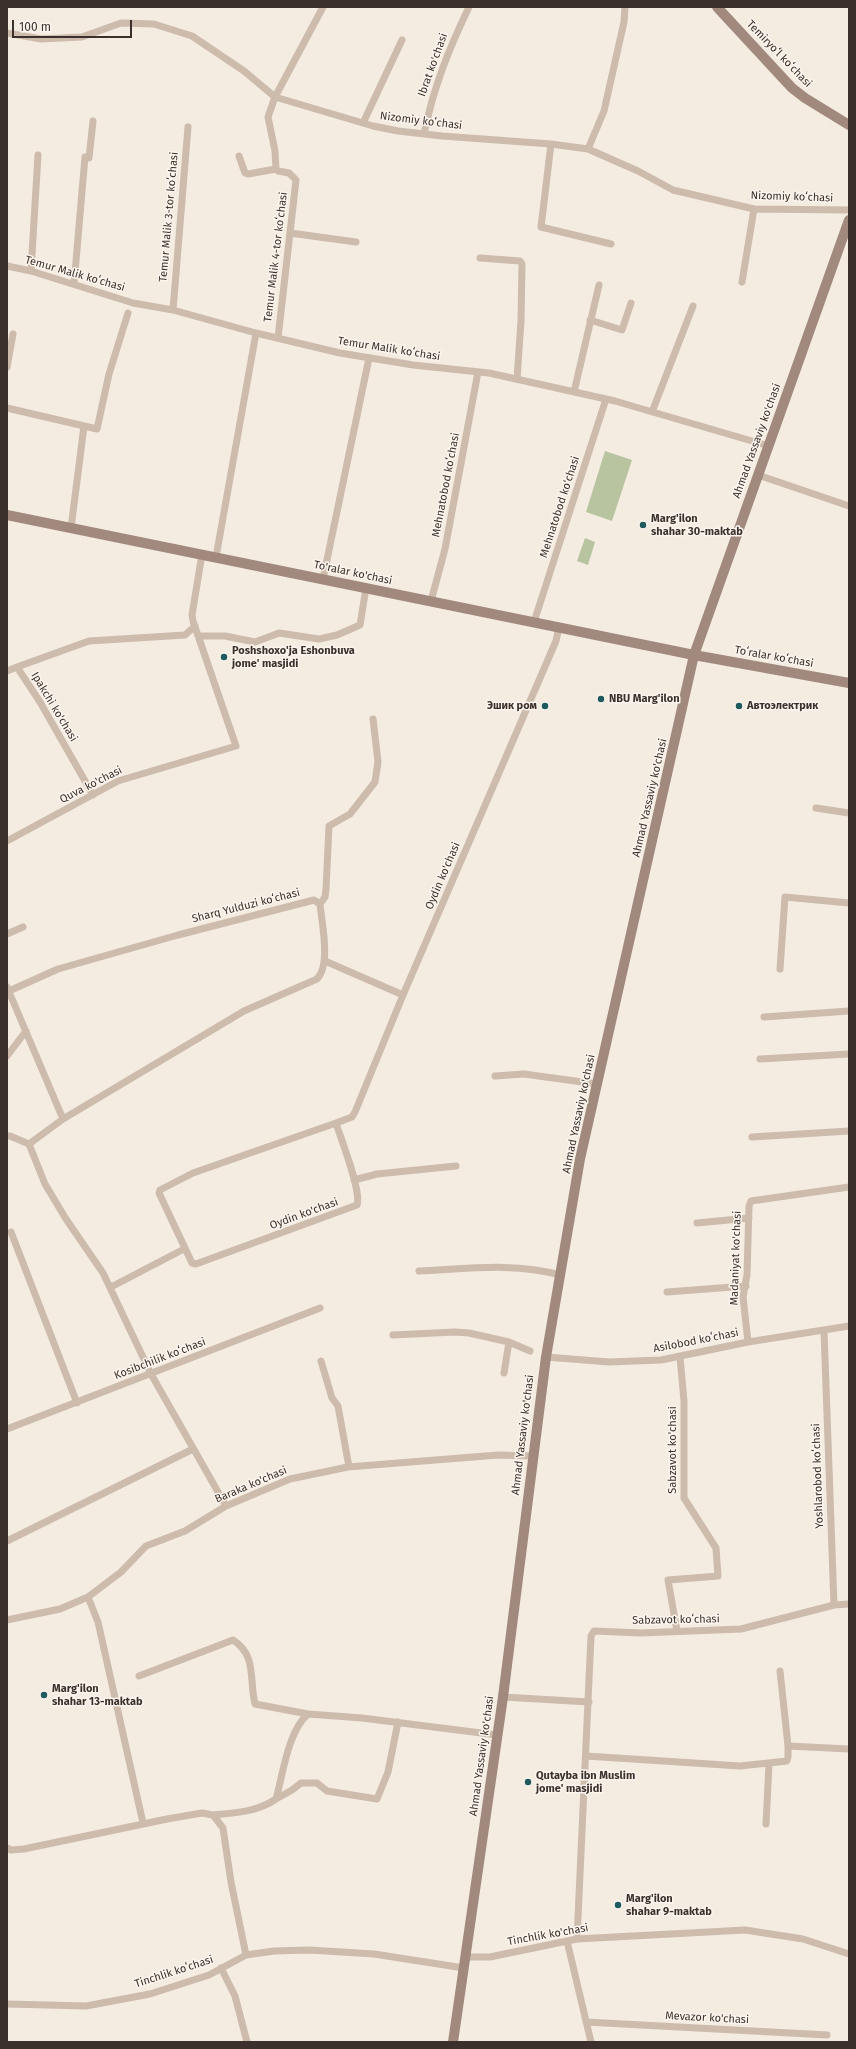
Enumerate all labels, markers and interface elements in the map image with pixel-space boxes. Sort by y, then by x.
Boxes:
scale bar [14,12,134,38]
street label: Temiryoʻl koʻchasi [744,18,814,90]
text: 100 m [19,20,51,34]
street label: Ibrat ko'chasi [415,32,451,98]
street label: Nizomiy koʻchasi [379,109,463,133]
street label: Temur Malik 3-tor koʻchasi [157,151,181,283]
street label: Nizomiy koʻchasi [750,189,834,205]
street label: Temur Malik 4-tor koʻchasi [261,191,291,323]
street label: Temur Malik koʻchasi [23,253,127,295]
street label: Temur Malik koʻchasi [337,334,441,364]
street label: Ahmad Yassaviy ko'chasi [730,382,784,500]
street label: Mehnatobod koʻchasi [429,432,463,538]
street label: Mehnatobod ko‘chasi [537,454,583,560]
place label: Marg'ilon shahar 30-maktab [651,512,743,538]
marker: Marg'ilon shahar 30-maktab [638,520,648,530]
street label: To'ralar ko'chasi [313,558,393,588]
place label: Poshshoxo'ja Eshonbuva jome' masjidi [232,644,355,670]
street label: Toʻralar koʻchasi [734,644,814,670]
marker: Poshshoxo'ja Eshonbuva jome' masjidi [219,652,229,662]
street label: Ipakchi ko'chasi [28,670,80,744]
place label: NBU Marg'ilon [609,692,680,706]
marker: NBU Marg'ilon [596,694,606,704]
place label: Эшик ром [487,699,537,713]
place label: Автоэлектрик [747,699,818,713]
marker: Эшик ром [540,701,550,711]
marker: Автоэлектрик [734,701,744,711]
street label: Ahmad Yassaviy ko'chasi [630,737,670,859]
street label: Quva ko'chasi [58,764,124,806]
street label: Oydin ko'chasi [423,840,463,912]
street label: Sharq Yulduzi koʻchasi [191,886,301,926]
street label: Ahmad Yassaviy ko'chasi [560,1053,598,1175]
street label: Oydin ko'chasi [268,1195,340,1233]
street label: Madaniyat ko'chasi [728,1210,744,1306]
street label: Asilobod koʻchasi [652,1326,740,1356]
street label: Kosibchilik koʻchasi [112,1335,208,1383]
street label: Ahmad Yassaviy ko'chasi [509,1374,537,1496]
street label: Sabzavot ko'chasi [666,1406,680,1494]
street label: Yoshlarobod koʻchasi [810,1423,826,1529]
street label: Baraka ko'chasi [213,1464,289,1506]
street label: Sabzavot koʻchasi [632,1613,720,1627]
place label: Marg'ilon shahar 13-maktab [52,1682,142,1708]
marker: Marg'ilon shahar 13-maktab [39,1690,49,1700]
street label: Ahmad Yassaviy ko'chasi [467,1695,497,1817]
place label: Qutayba ibn Muslim jome' masjidi [536,1769,635,1795]
marker: Qutayba ibn Muslim jome' masjidi [523,1777,533,1787]
place label: Marg'ilon shahar 9-maktab [626,1892,712,1918]
marker: Marg'ilon shahar 9-maktab [613,1900,623,1910]
street label: Tinchlik ko'chasi [507,1921,589,1949]
street label: Tinchlik koʻchasi [133,1953,215,1991]
street label: Mevazor ko'chasi [665,2009,749,2027]

